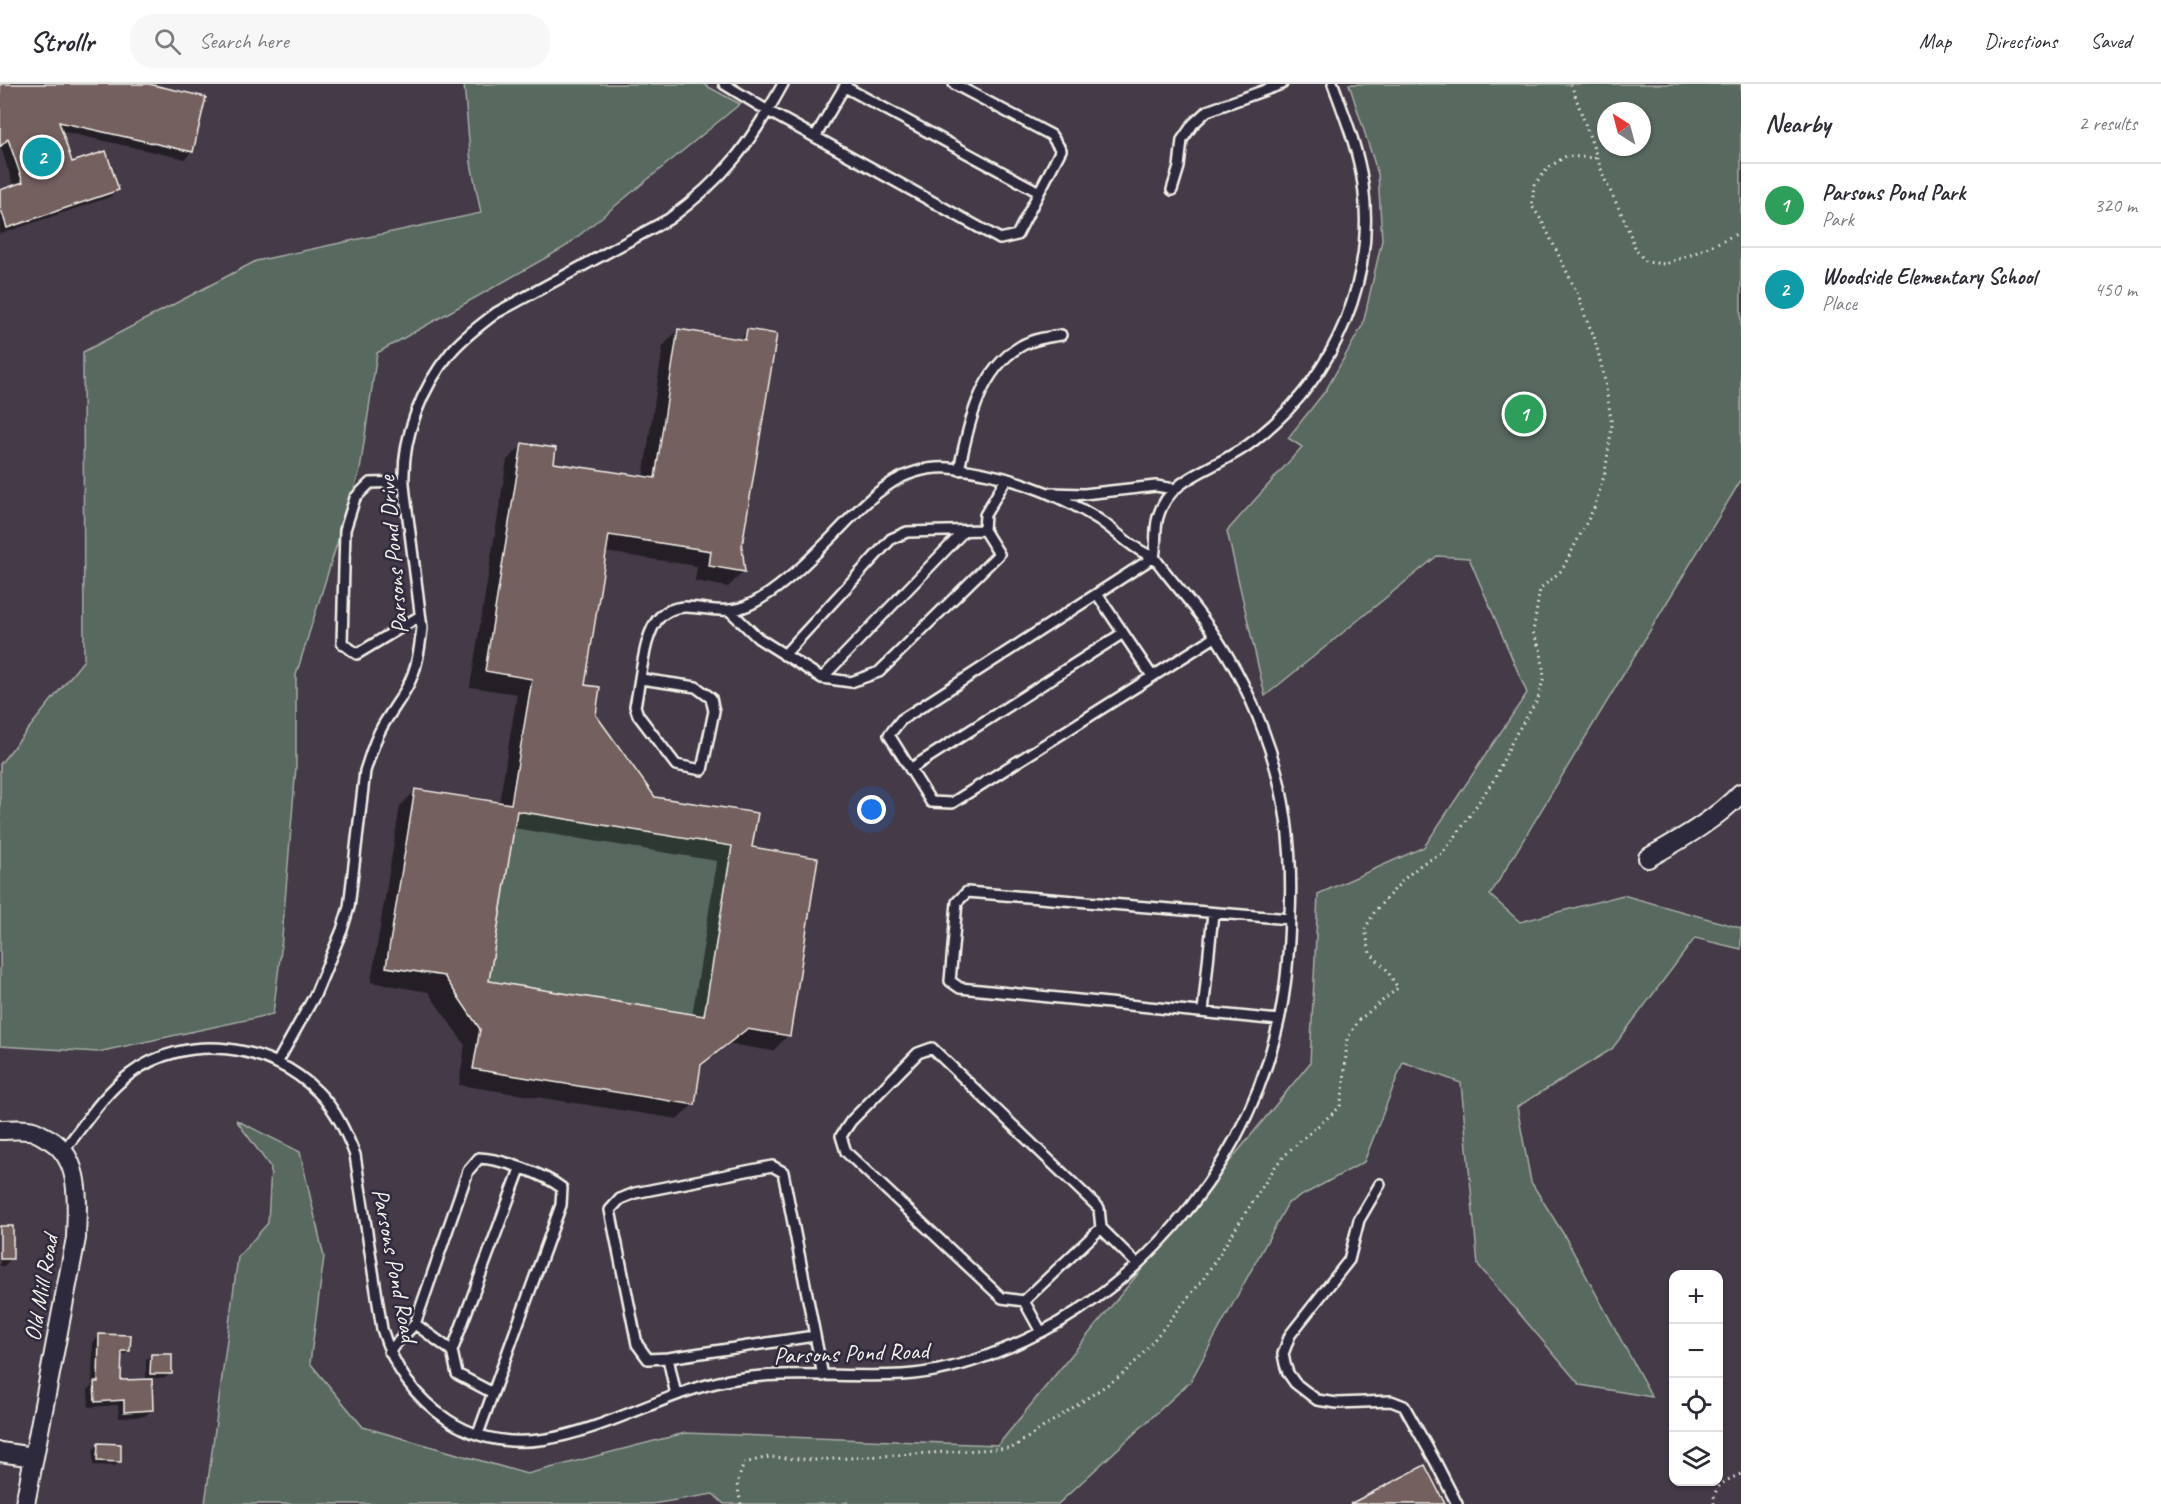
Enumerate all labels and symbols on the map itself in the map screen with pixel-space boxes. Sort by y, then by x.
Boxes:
north arrow [1597,102,1651,156]
pin: 2 [22,134,62,180]
pin: 1 [1504,392,1544,436]
street label: Parsons Pond Drive [371,473,415,635]
your location [857,795,886,824]
street label: Parsons Pond Road [365,1186,425,1348]
street label: Old Mill Road [17,1229,66,1343]
street label: Parsons Pond Road [773,1335,933,1371]

